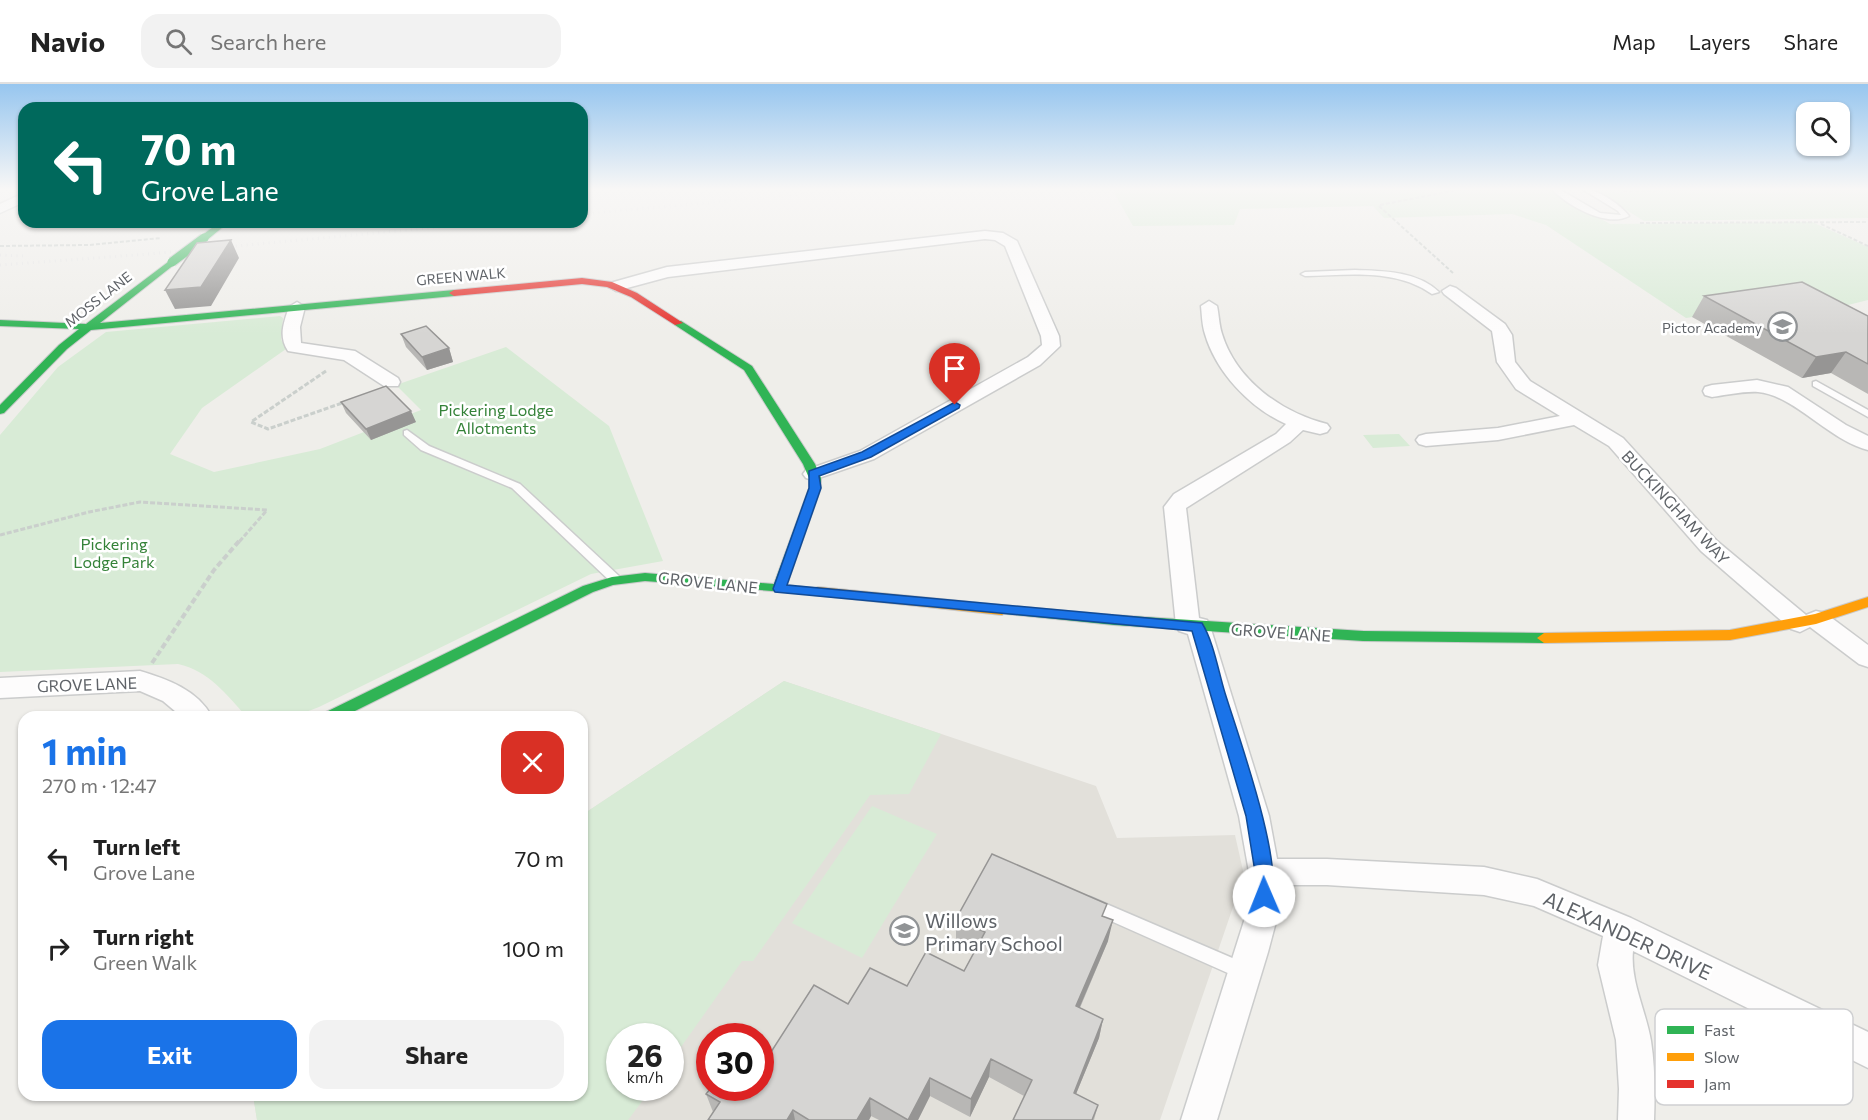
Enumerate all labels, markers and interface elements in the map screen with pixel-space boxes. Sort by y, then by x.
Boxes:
search box [141,14,561,68]
text: Navio [30,24,105,58]
icon: search [162,25,195,58]
text: Search here [210,28,326,55]
text: Map [1612,29,1656,54]
text: Layers [1689,29,1751,54]
text: Share [1784,29,1838,54]
map controls [1796,102,1850,156]
button: search [1796,102,1850,156]
text: 70 m [141,122,236,174]
icon: left [42,126,120,204]
text: Grove Lane [141,174,279,207]
street label: GREEN WALK [416,264,506,288]
street label: MOSS LANE [61,268,135,330]
school or university icon: Pictor Academy [1767,311,1799,343]
place label: Pictor Academy [1662,319,1762,336]
pin [929,343,980,405]
icon: arrive [938,352,971,385]
park label: Pickering Lodge Allotments [438,400,554,437]
street label: BUCKINGHAM WAY [1618,446,1734,568]
park label: Pickering Lodge Park [73,534,155,571]
street label: GROVE LANE [657,567,759,597]
street label: GROVE LANE [1230,619,1332,645]
street label: GROVE LANE [37,673,137,695]
text: 1 min [42,728,127,772]
button: close [501,731,564,794]
text: 270 m · 12:47 [42,773,157,797]
text: Turn left [93,833,180,860]
icon: left [42,842,75,875]
text: 70 m [515,845,564,872]
text: Grove Lane [93,860,195,884]
position arrow [1232,864,1296,928]
street label: ALEXANDER DRIVE [1540,886,1716,984]
place label: Willows Primary School [925,908,1063,955]
school or university icon: Willows Primary School [888,915,920,947]
text: Turn right [93,923,194,950]
icon: right [42,932,75,965]
text: 100 m [502,935,564,962]
text: Green Walk [93,950,197,974]
legend [1655,1009,1853,1105]
button: Exit [42,1020,297,1089]
button: Share [309,1020,564,1089]
text: Fast [1704,1020,1735,1039]
speed limit sign: 30 [696,1023,774,1101]
text: 26 [627,1036,663,1073]
text: Slow [1704,1047,1740,1066]
text: km/h [627,1068,663,1086]
text: Jam [1704,1074,1731,1093]

